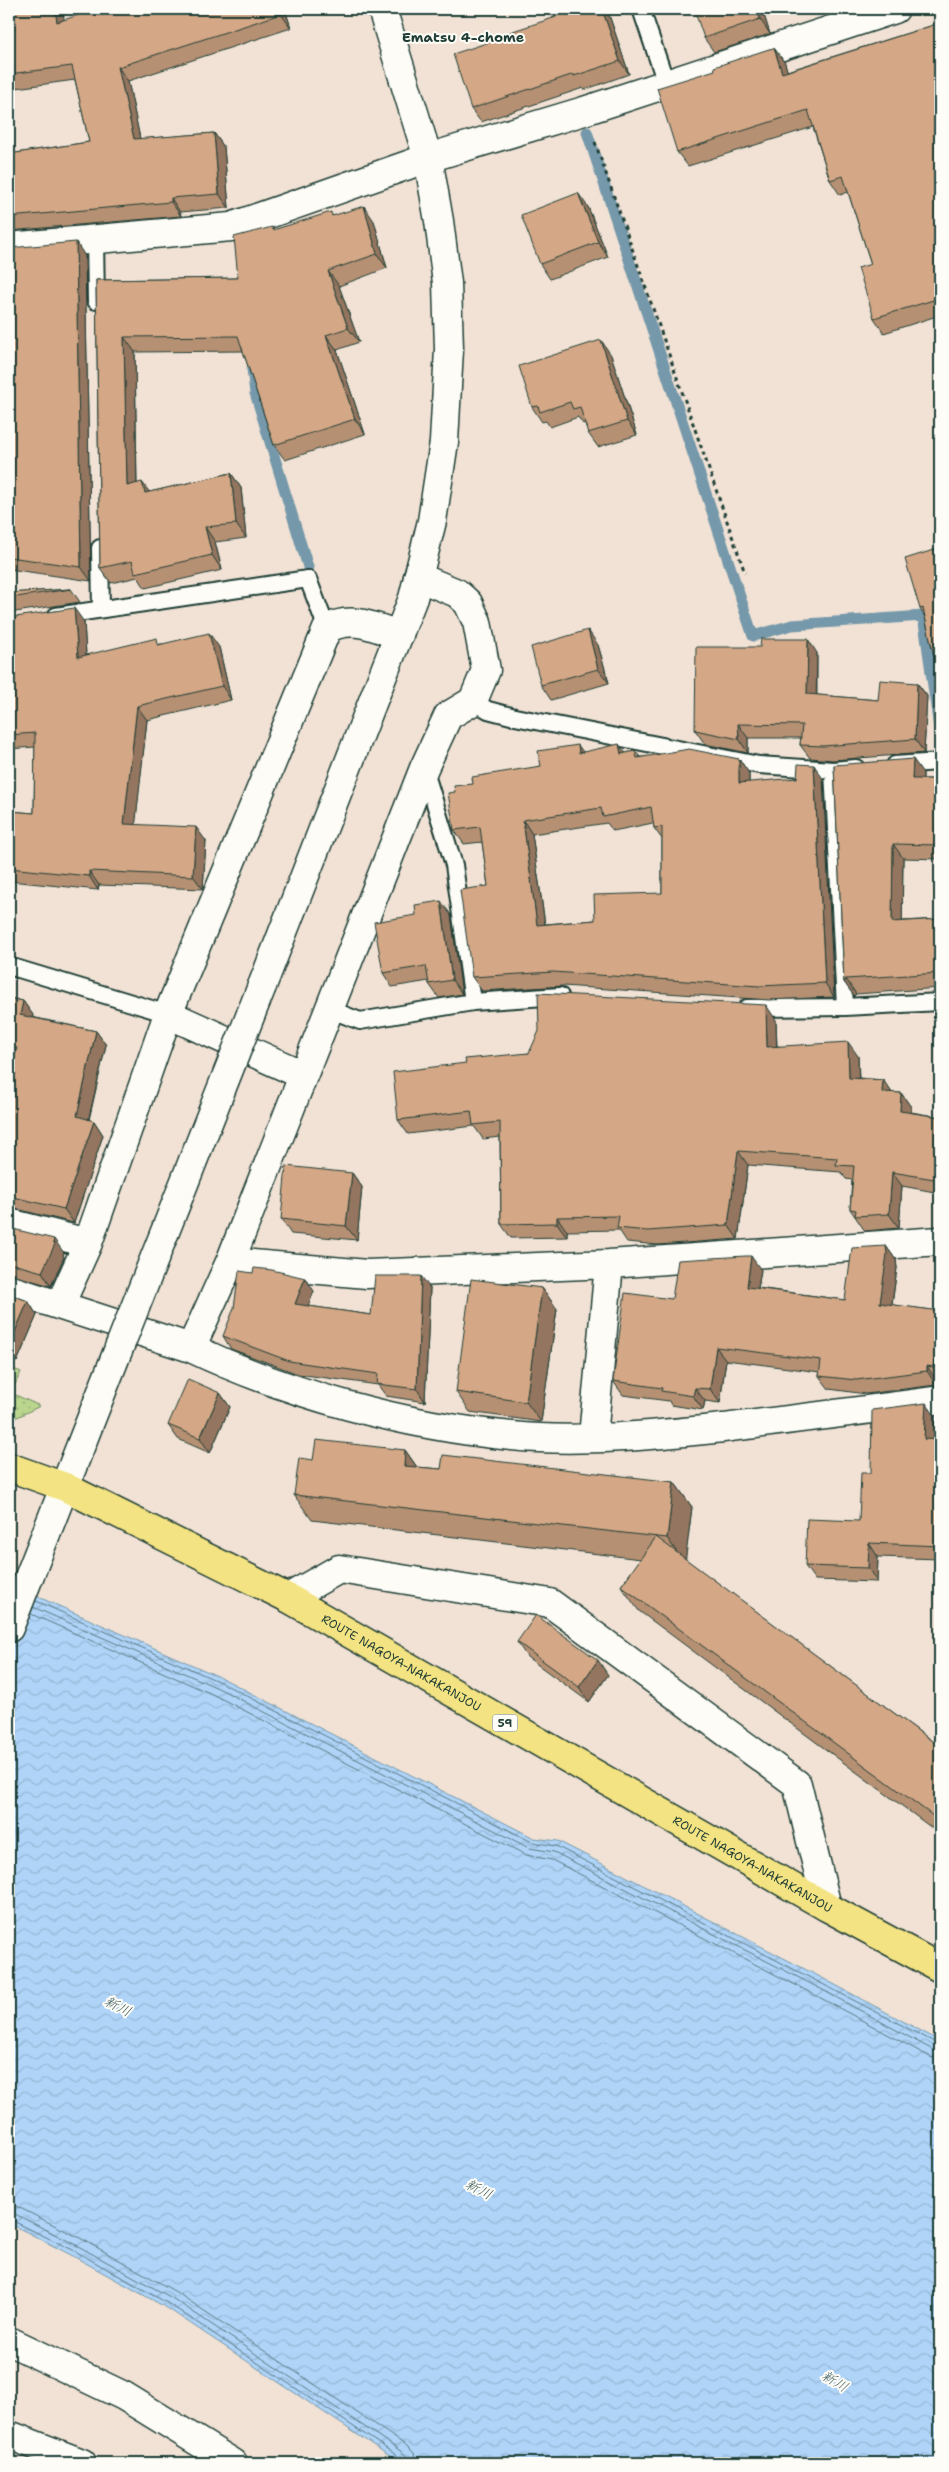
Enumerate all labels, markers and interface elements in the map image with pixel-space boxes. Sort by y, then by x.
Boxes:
district label: Ematsu 4-chome [402,28,524,46]
street label: ROUTE NAGOYA-NAKAKANJOU [318,1611,484,1715]
road number: 59 [492,1715,518,1732]
street label: ROUTE NAGOYA-NAKAKANJOU [670,1812,835,1916]
water label: 新川 [101,1992,135,2020]
water label: 新川 [462,2175,496,2203]
water label: 新川 [818,2366,852,2396]

